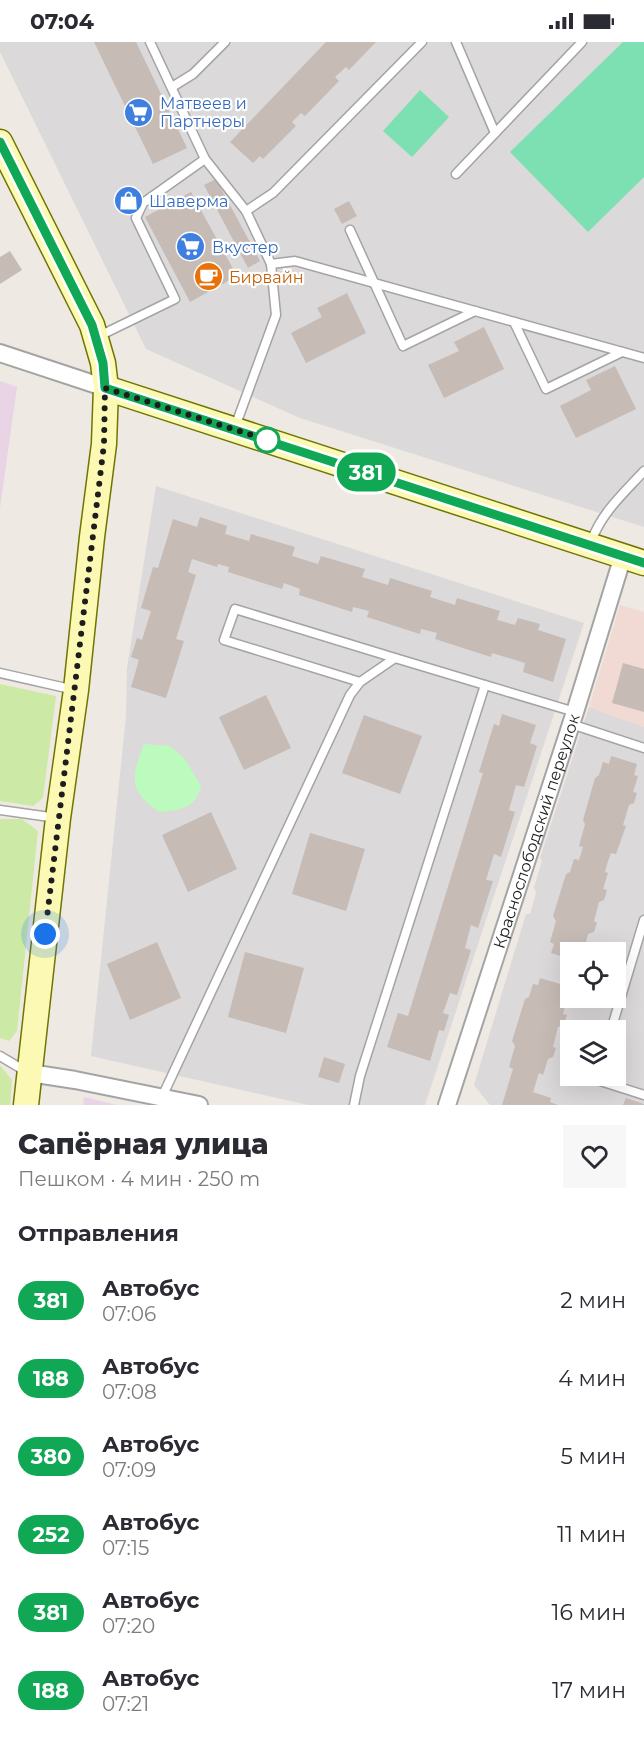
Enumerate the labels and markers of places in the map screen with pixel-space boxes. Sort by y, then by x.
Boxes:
place label: Матвеев и Партнеры [160,94,247,131]
supermarket icon: Матвеев и Партнеры [123,96,155,128]
shop icon: Шаверма [112,185,144,217]
place label: Шаверма [149,192,228,211]
supermarket icon: Вкустер [175,231,207,263]
place label: Вкустер [212,238,279,257]
cafe icon: Бирвайн [192,261,224,293]
place label: Бирвайн [229,268,303,287]
unlabelled marker [254,427,280,453]

